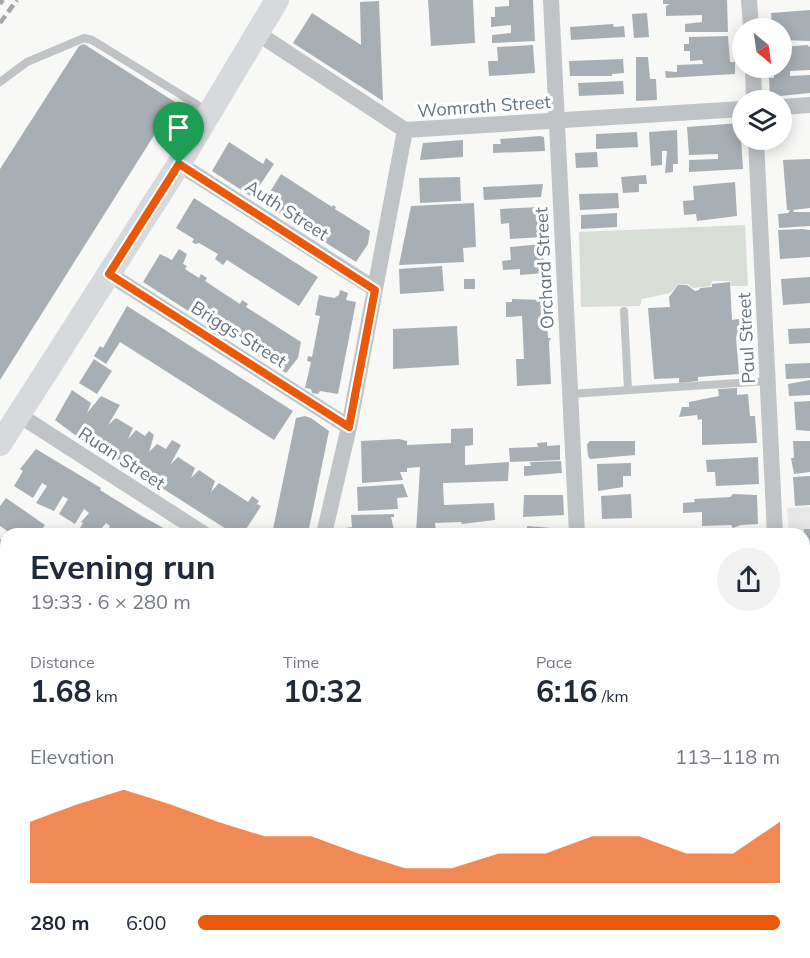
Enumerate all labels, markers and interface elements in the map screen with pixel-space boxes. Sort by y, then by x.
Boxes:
north arrow [732,18,792,78]
map controls [732,18,792,150]
street label: Womrath Street [417,90,551,122]
button: layers [732,90,792,150]
pin [153,102,204,164]
icon: arrive [162,111,195,144]
street label: Auth Street [241,174,333,246]
street label: Orchard Street [529,206,559,330]
street label: Paul Street [732,292,760,384]
street label: Briggs Street [187,296,291,372]
street label: Ruan Street [74,421,170,495]
text: Evening run [30,546,216,587]
button: share [717,548,780,611]
text: 19:33 · 6 × 280 m [30,589,191,614]
text: Distance [30,652,95,672]
text: Time [283,652,319,672]
text: Pace [536,652,572,672]
text: 1.68 [30,672,91,710]
text: 10:32 [283,672,362,710]
text: 6:16 [536,672,597,710]
text: km [91,686,118,706]
text: /km [597,686,628,706]
text: Elevation [30,744,115,769]
text: 113–118 m [675,744,780,769]
text: 280 m [30,910,89,935]
text: 6:00 [126,910,167,935]

